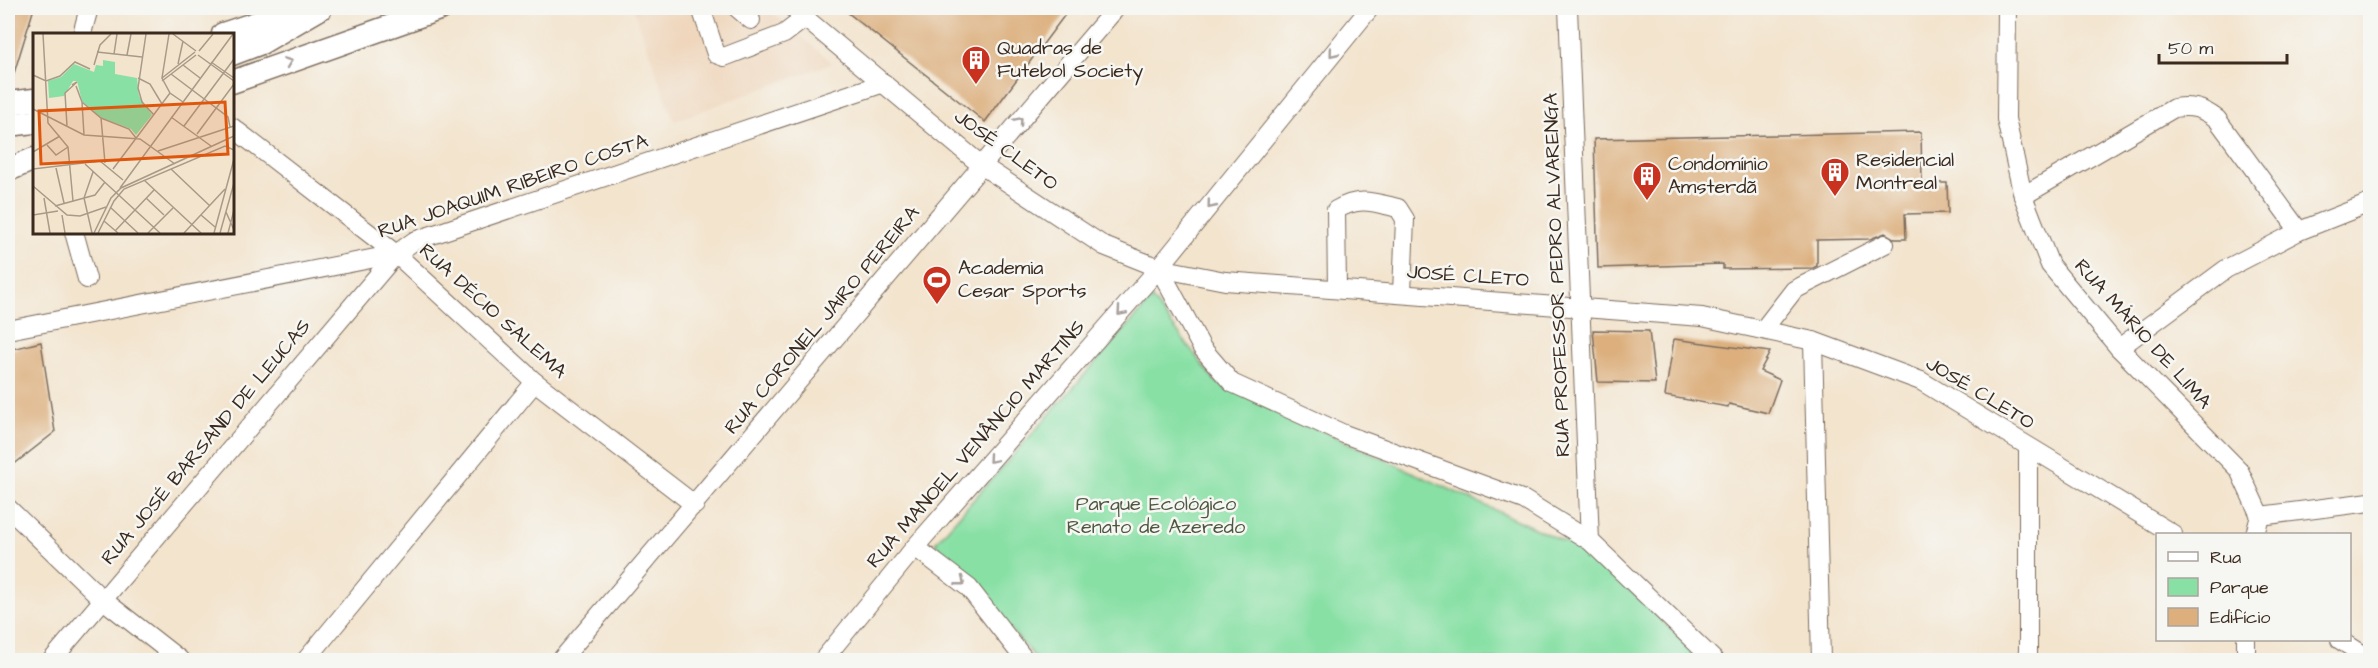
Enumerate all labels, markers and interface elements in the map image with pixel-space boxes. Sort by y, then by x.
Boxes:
scale bar [2159,27,2286,65]
inset map [33,33,234,234]
place label: Quadras de Futebol Society [997,34,1143,86]
text: 50 m [2168,36,2213,61]
building icon: Quadras de Futebol Society [960,44,992,86]
one-way arrow [1329,46,1340,57]
one-way arrow [282,57,293,70]
street label: RUA PROFESSOR PEDRO ALVARENGA [1537,92,1577,458]
street label: JOSÉ CLETO [948,103,1064,197]
one-way arrow [1012,117,1023,128]
street label: RUA JOAQUIM RIBEIRO COSTA [374,126,652,245]
place label: Residencial Montreal [1856,146,1954,197]
place label: Condomínio Amsterdã [1668,150,1768,201]
building icon: Residencial Montreal [1819,156,1851,198]
building icon: Condomínio Amsterdã [1631,160,1663,202]
one-way arrow [1207,198,1218,209]
street label: RUA CORONEL JAIRO PEREIRA [718,200,926,440]
street label: RUA DÉCIO SALEMA [413,237,573,385]
street label: RUA MÁRIO DE LIMA [2068,253,2218,415]
place label: Academia Cesar Sports [958,254,1087,305]
street label: JOSÉ CLETO [1406,258,1530,294]
sports icon: Academia Cesar Sports [921,264,953,306]
one-way arrow [1117,305,1128,316]
street label: RUA JOSÉ BARSAND DE LEUCAS [95,313,317,571]
street label: RUA MANOEL VENÂNCIO MARTINS [860,314,1092,574]
street label: JOSÉ CLETO [1920,349,2040,437]
one-way arrow [988,452,999,463]
park label: Parque Ecológico Renato de Azeredo [1067,490,1245,541]
legend [2156,533,2351,641]
text: Rua [2210,545,2241,570]
one-way arrow [955,575,966,586]
text: Parque [2210,575,2269,600]
text: Edifício [2210,605,2270,630]

